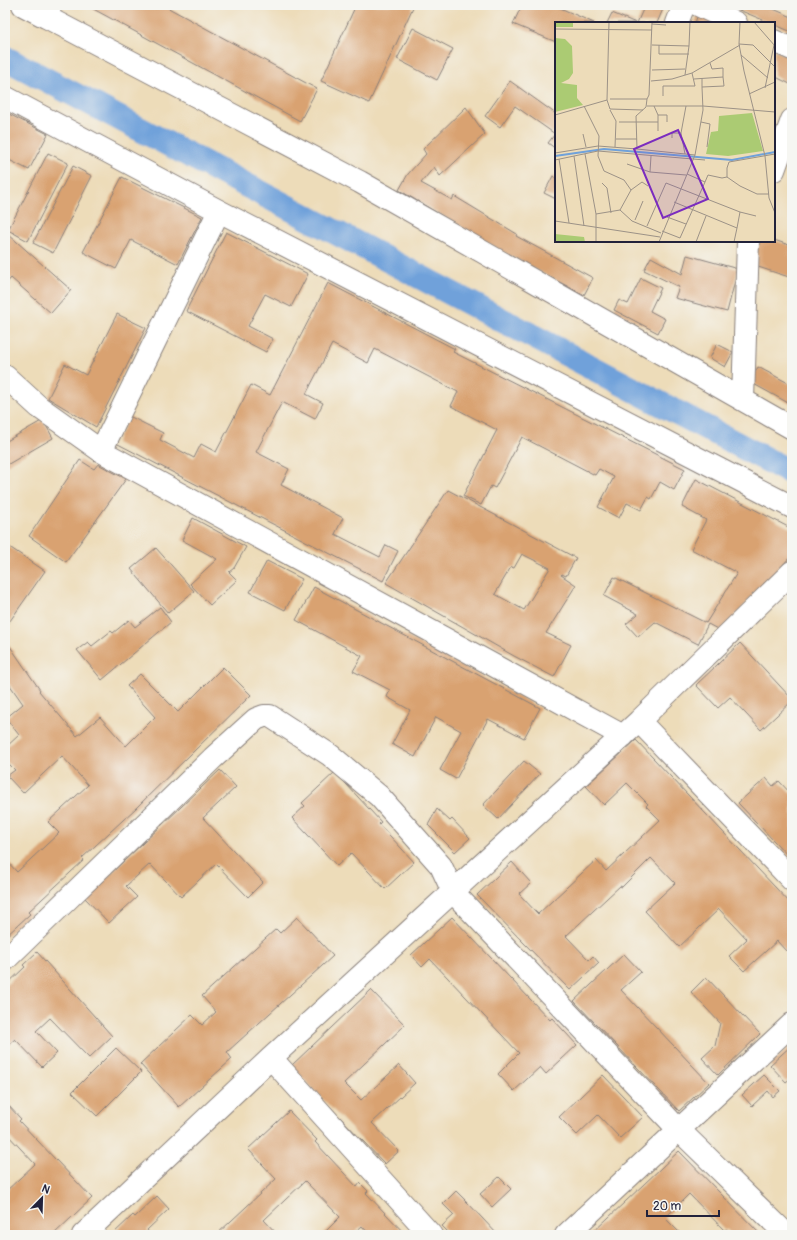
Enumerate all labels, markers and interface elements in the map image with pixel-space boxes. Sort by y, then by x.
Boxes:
inset map [555,22,775,242]
north arrow [22,1178,62,1218]
text: N [40,1182,52,1197]
scale bar [647,1192,719,1218]
text: 20 m [653,1199,682,1214]

